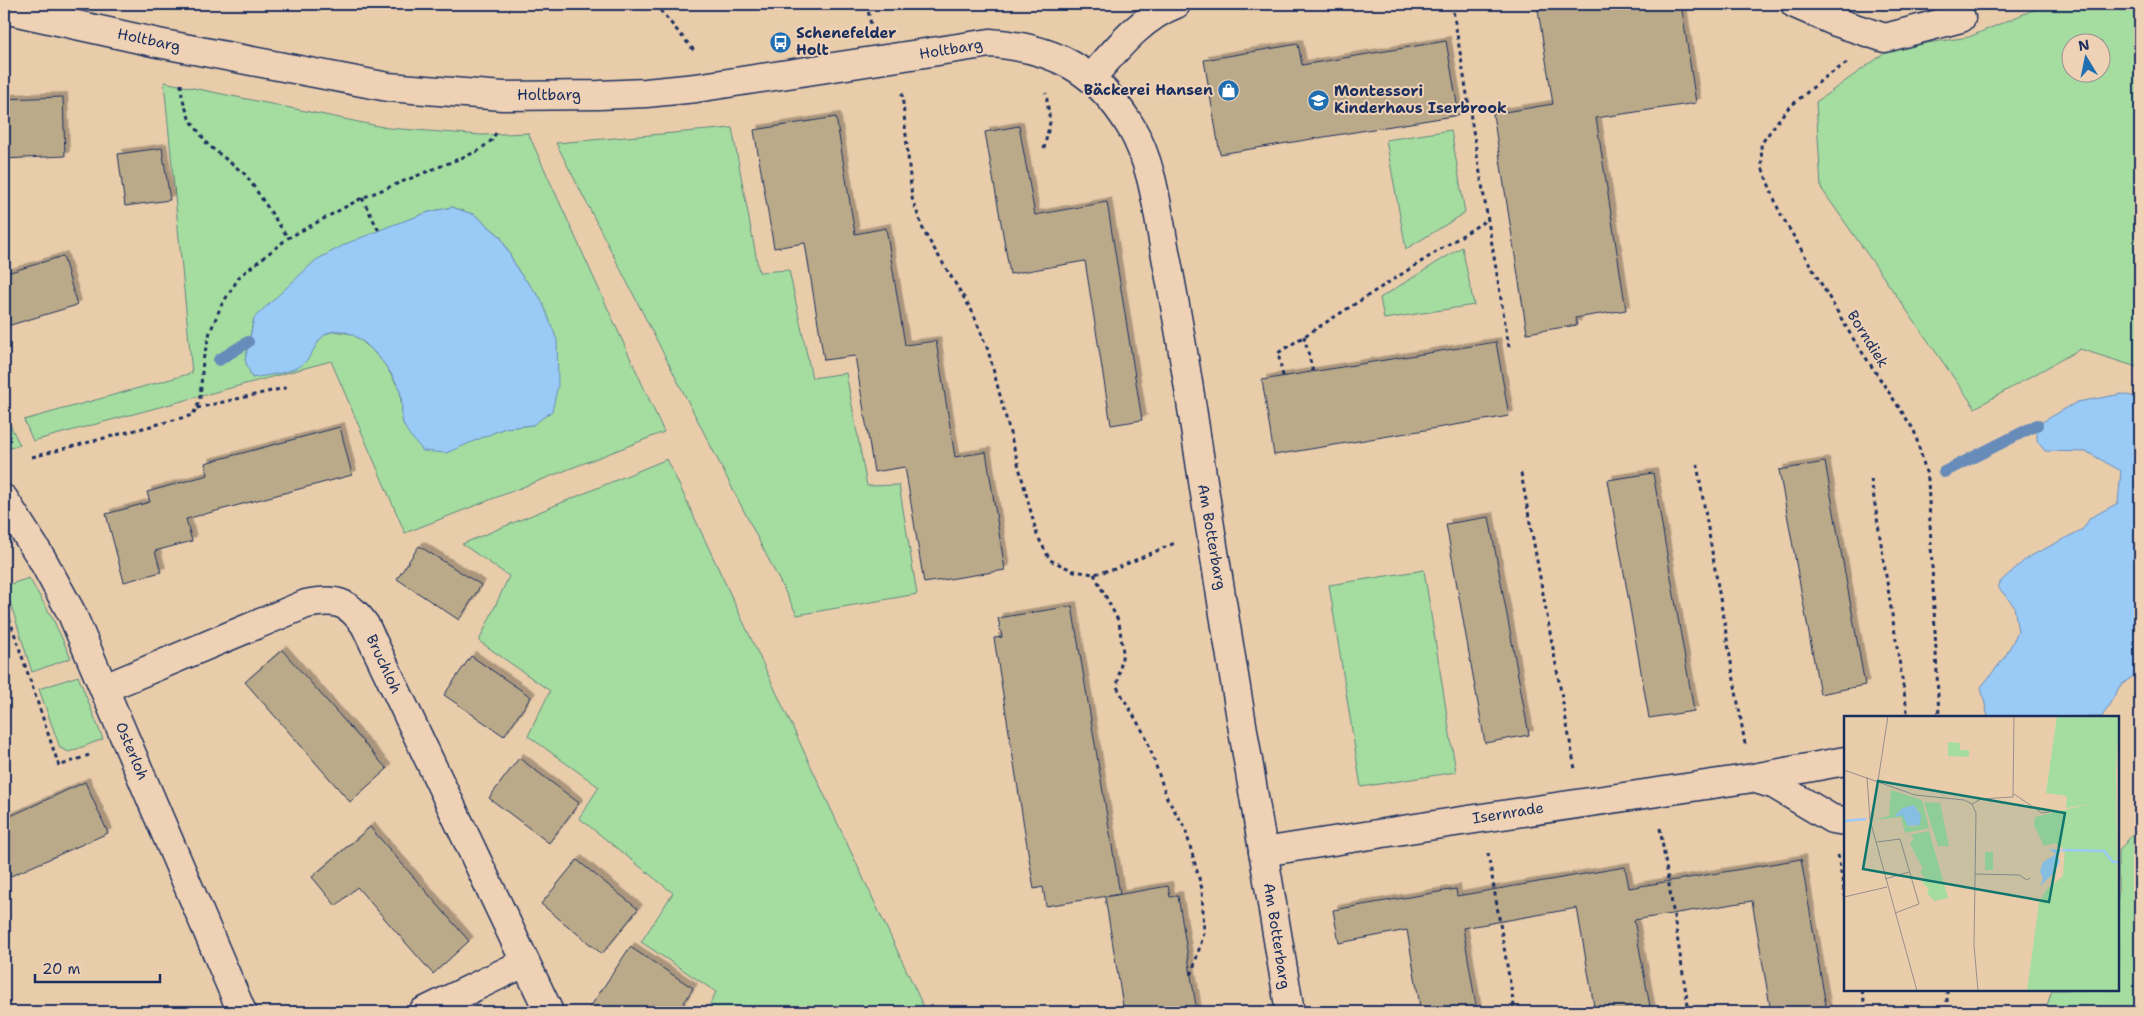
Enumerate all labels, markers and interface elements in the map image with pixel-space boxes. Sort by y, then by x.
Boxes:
place label: Schenefelder Holt [796,23,896,60]
street label: Holtbarg [116,24,182,56]
bus stop icon: Schenefelder Holt [768,30,792,54]
north arrow [2062,32,2112,82]
street label: Holtbarg [918,34,984,64]
text: N [2077,35,2091,55]
shop icon: Bäckerei Hansen [1217,78,1241,102]
place label: Bäckerei Hansen [1084,80,1213,100]
place label: Montessori Kinderhaus Iserbrook [1334,81,1507,118]
street label: Holtbarg [517,85,581,105]
school or university icon: Montessori Kinderhaus Iserbrook [1306,88,1330,112]
street label: Borndiek [1843,307,1893,371]
street label: Am Botterbarg [1193,482,1231,592]
street label: Bruchloh [362,631,406,697]
inset map [1844,716,2119,991]
street label: Osterloh [111,719,153,783]
street label: Isernrade [1471,797,1545,829]
street label: Am Botterbarg [1259,881,1295,991]
scale bar [35,951,160,983]
text: 20 m [42,959,81,979]

